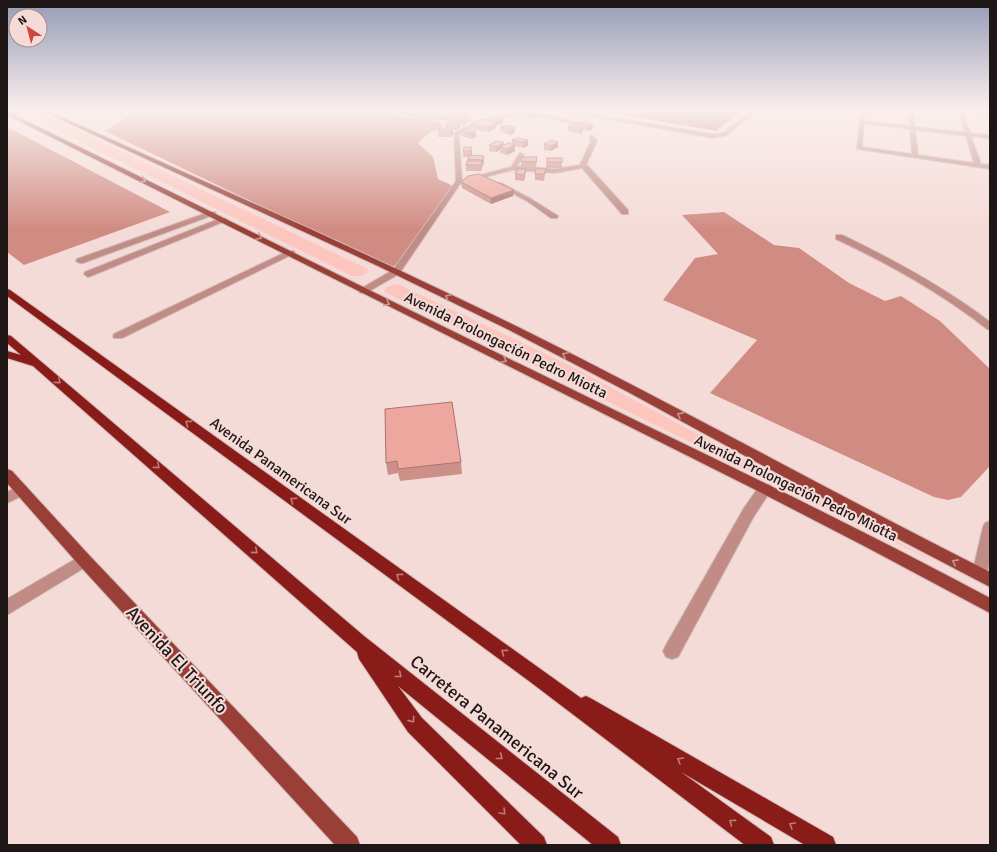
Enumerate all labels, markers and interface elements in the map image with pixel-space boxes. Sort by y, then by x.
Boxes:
north arrow [8,8,48,48]
text: N [15,13,29,28]
one-way arrow [138,175,146,183]
one-way arrow [255,233,262,240]
street label: Avenida Prolongación Pedro Miotta [402,288,610,402]
one-way arrow [445,294,453,302]
one-way arrow [383,298,391,306]
one-way arrow [562,352,569,359]
one-way arrow [500,355,507,363]
one-way arrow [54,376,61,383]
one-way arrow [677,412,684,420]
street label: Avenida Panamericana Sur [207,413,356,529]
one-way arrow [185,420,192,428]
street label: Avenida Prolongación Pedro Miotta [692,431,900,545]
one-way arrow [152,461,159,468]
one-way arrow [291,498,298,505]
one-way arrow [250,547,257,554]
one-way arrow [952,559,960,566]
one-way arrow [396,574,403,581]
street label: Avenida El Triunfo [122,602,232,718]
street label: Carretera Panamericana Sur [406,650,588,804]
one-way arrow [501,650,508,657]
one-way arrow [395,670,402,677]
one-way arrow [407,716,415,723]
one-way arrow [496,752,503,759]
one-way arrow [677,757,684,764]
one-way arrow [498,807,506,815]
one-way arrow [729,820,736,827]
one-way arrow [789,823,796,830]

